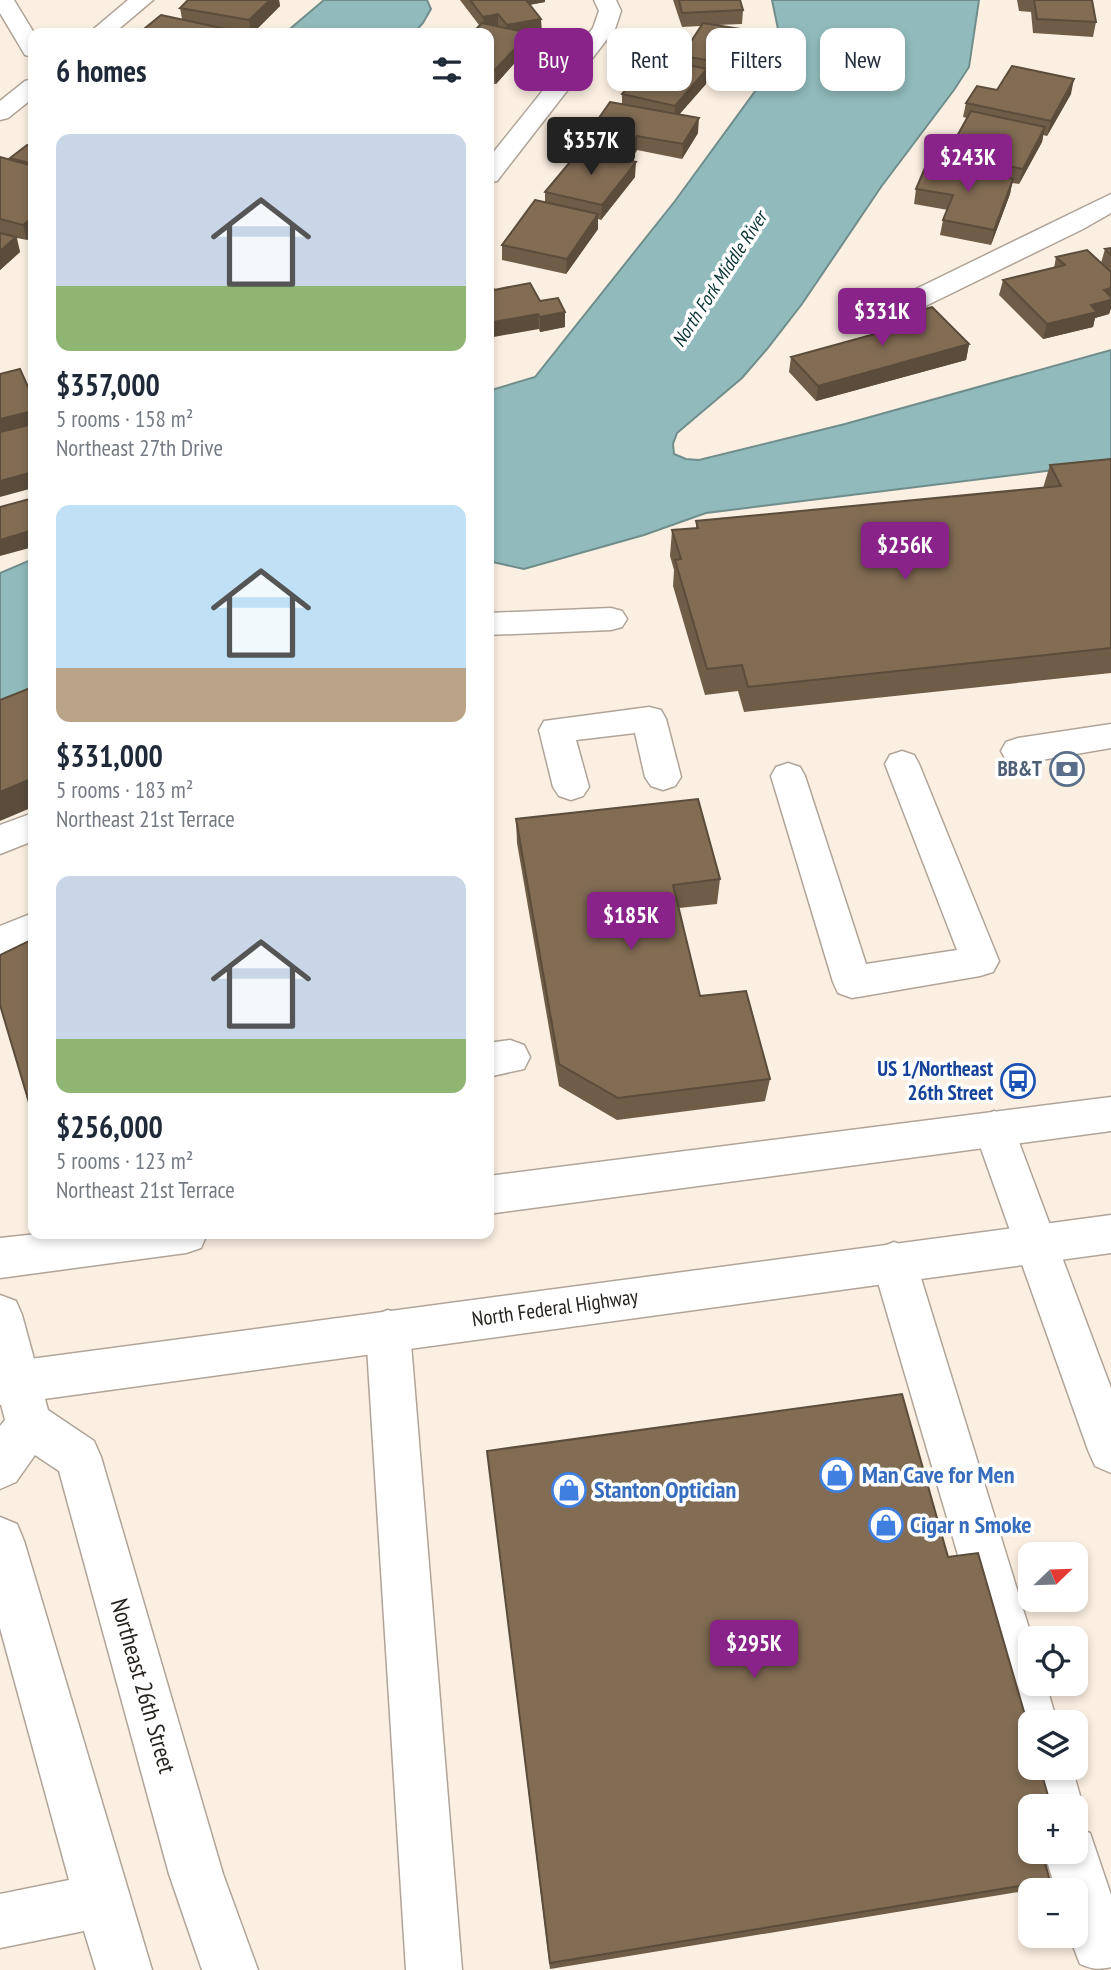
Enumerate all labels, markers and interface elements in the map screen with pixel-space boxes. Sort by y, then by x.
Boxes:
chip: Buy [514,28,593,91]
chip: Rent [607,28,692,91]
chip: Filters [706,28,806,91]
chip: New [820,28,905,91]
text: 6 homes [56,51,147,90]
icon: filters [428,51,466,89]
pin: $357K [542,118,640,177]
text: $357K [563,125,619,154]
pin: $243K [919,134,1017,194]
text: $243K [940,142,996,171]
icon: home [198,179,324,305]
water label: North Fork Middle River [666,204,773,351]
pin: $331K [833,288,931,348]
text: $331K [854,296,910,325]
text: $357,000 [56,365,160,404]
text: 5 rooms · 158 m² [56,404,193,433]
text: Northeast 27th Drive [56,433,223,462]
pin: $256K [856,522,954,582]
text: $256K [877,530,933,559]
icon: home [198,550,324,676]
text: $331,000 [56,736,163,775]
bank icon: BB&T [1048,750,1086,788]
place label: BB&T [997,755,1042,782]
text: 5 rooms · 183 m² [56,775,193,804]
text: Northeast 21st Terrace [56,804,235,833]
pin: $185K [582,892,680,952]
text: $185K [603,900,659,929]
icon: home [198,921,324,1047]
place label: US 1/Northeast 26th Street [877,1055,993,1106]
bus stop icon: US 1/Northeast 26th Street [999,1062,1037,1100]
text: $256,000 [56,1107,163,1146]
text: 5 rooms · 123 m² [56,1146,193,1175]
text: Northeast 21st Terrace [56,1175,235,1204]
street label: North Federal Highway [470,1282,640,1333]
shop icon: Man Cave for Men [818,1456,856,1494]
place label: Man Cave for Men [862,1459,1015,1490]
shop icon: Stanton Optician [550,1471,588,1509]
place label: Stanton Optician [594,1474,736,1505]
shop icon: Cigar n Smoke [867,1506,905,1544]
place label: Cigar n Smoke [910,1509,1032,1540]
north arrow [1018,1542,1088,1612]
map controls [1018,1542,1088,1948]
street label: Northeast 26th Street [104,1595,183,1777]
pin: $295K [705,1620,803,1680]
button: locate [1018,1626,1088,1696]
text: $295K [726,1628,782,1657]
button: layers [1018,1710,1088,1780]
button: + [1018,1794,1088,1864]
button: − [1018,1878,1088,1948]

